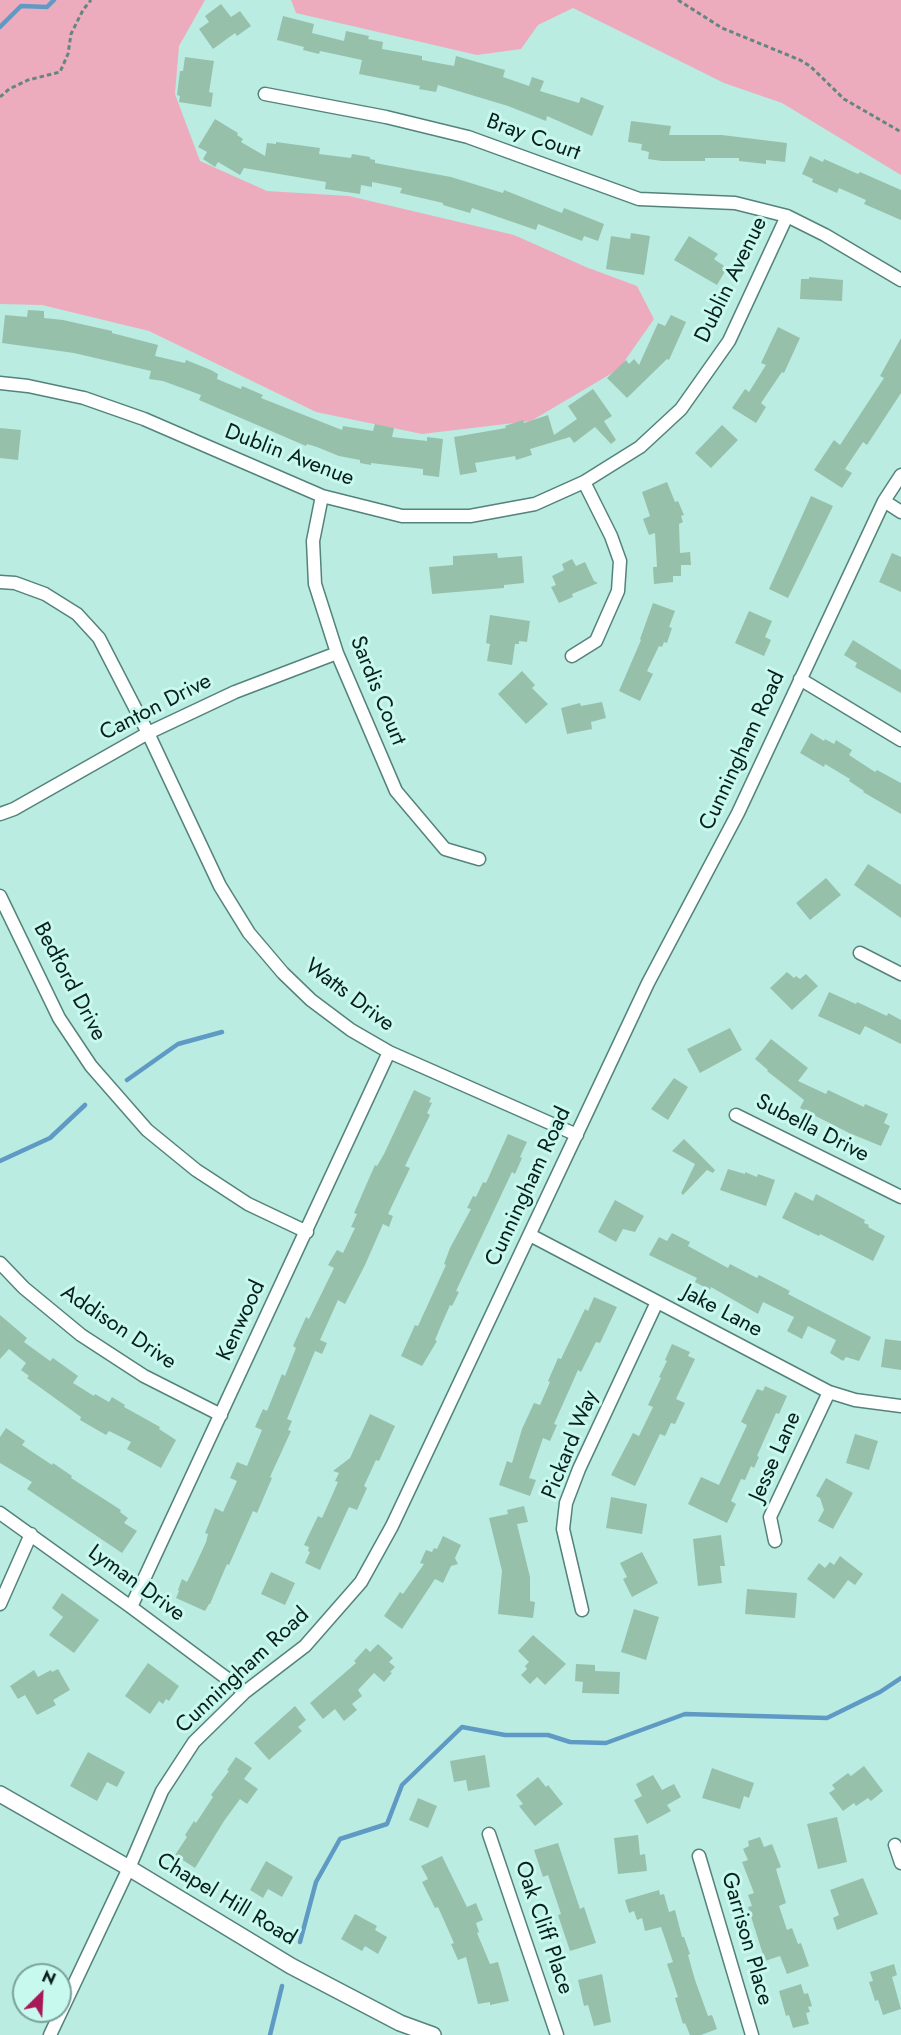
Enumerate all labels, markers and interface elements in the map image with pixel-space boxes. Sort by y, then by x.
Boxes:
street label: Bray Court [482,109,584,167]
street label: Dublin Avenue [690,213,774,347]
street label: Dublin Avenue [221,419,357,493]
street label: Sardis Court [343,633,411,749]
street label: Cunningham Road [695,667,791,835]
street label: Canton Drive [96,669,216,747]
street label: Bedford Drive [27,918,111,1046]
street label: Watts Drive [299,954,399,1038]
street label: Subella Drive [751,1089,873,1169]
street label: Cunningham Road [481,1103,577,1271]
street label: Kenwood [212,1277,272,1365]
street label: Addison Drive [55,1280,181,1376]
street label: Jake Lane [678,1280,766,1344]
street label: Pickard Way [537,1387,605,1503]
street label: Jesse Lane [744,1408,808,1506]
street label: Lyman Drive [82,1540,190,1628]
street label: Cunningham Road [171,1602,315,1740]
street label: Chapel Hill Road [151,1848,301,1952]
street label: Oak Cliff Place [508,1858,578,1998]
street label: Garrison Place [714,1870,778,2008]
north arrow [12,1963,72,2023]
text: N [38,1965,59,1991]

